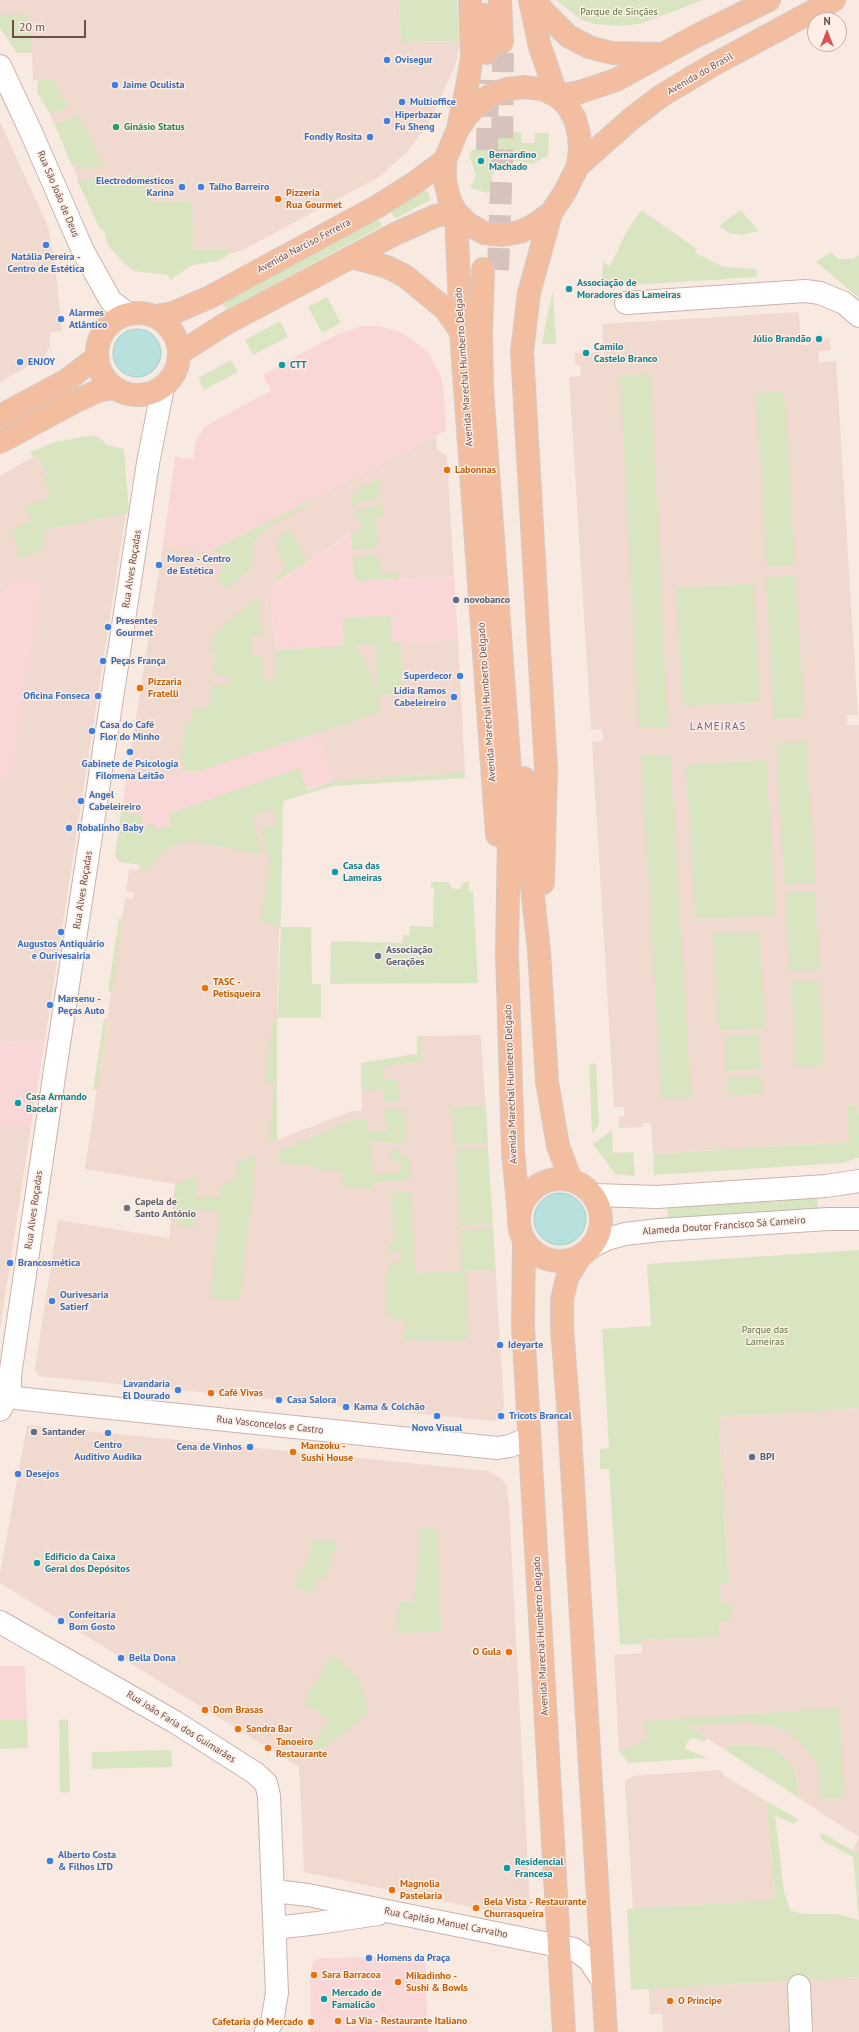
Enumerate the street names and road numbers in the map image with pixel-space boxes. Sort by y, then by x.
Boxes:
street label: Avenida do Brasil [665,50,735,98]
street label: Rua São João de Deus [34,149,82,239]
street label: Avenida Narciso Ferreira [255,216,353,276]
street label: Avenida Marechal Humberto Delgado [452,287,476,447]
street label: Rua Alves Roçadas [120,529,144,609]
street label: Avenida Marechal Humberto Delgado [475,622,499,782]
street label: Rua Alves Roçadas [71,850,95,930]
street label: Avenida Marechal Humberto Delgado [502,1004,520,1164]
street label: Rua Alves Roçadas [23,1170,45,1250]
street label: Alameda Doutor Francisco Sá Carneiro [642,1214,806,1238]
street label: Rua Vasconcelos e Castro [216,1413,324,1437]
street label: Avenida Marechal Humberto Delgado [531,1556,551,1716]
street label: Rua João Faria dos Guimarães [124,1688,238,1766]
street label: Rua Capitão Manuel Carvalho [383,1905,509,1941]

